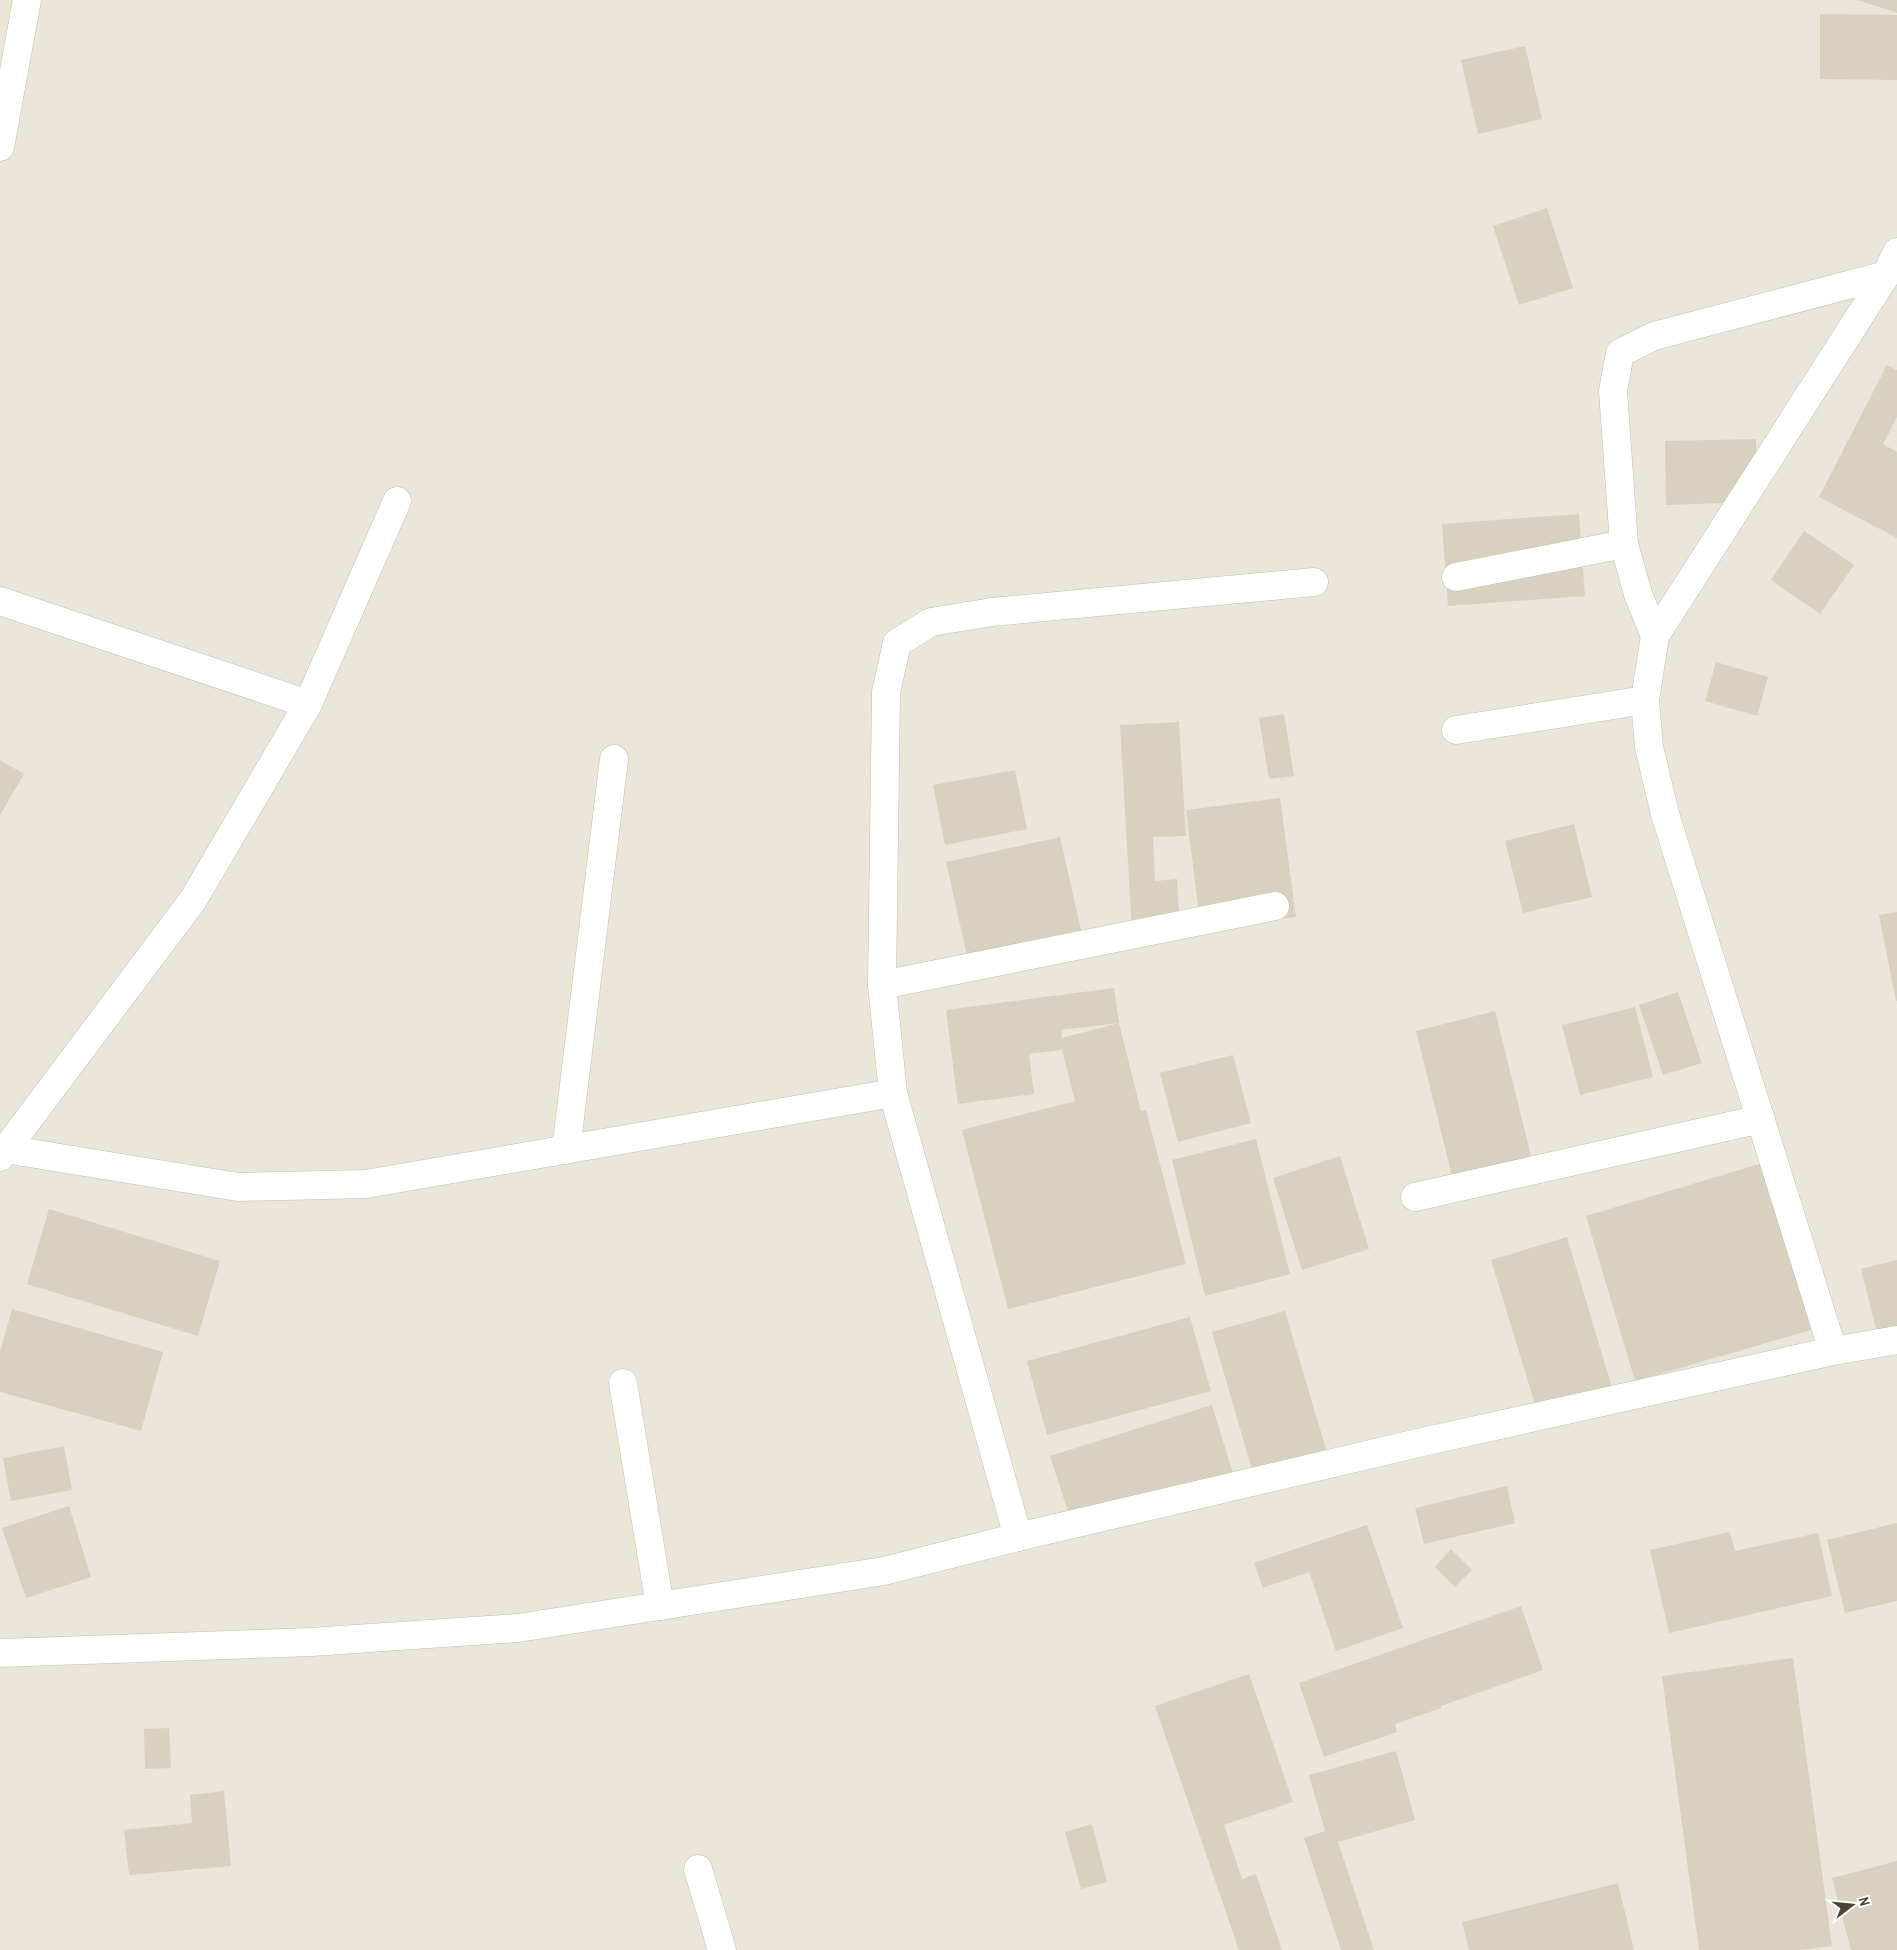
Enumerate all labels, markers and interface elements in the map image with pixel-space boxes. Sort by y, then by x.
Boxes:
north arrow [1827,1880,1877,1930]
text: N [1855,1895,1874,1908]

